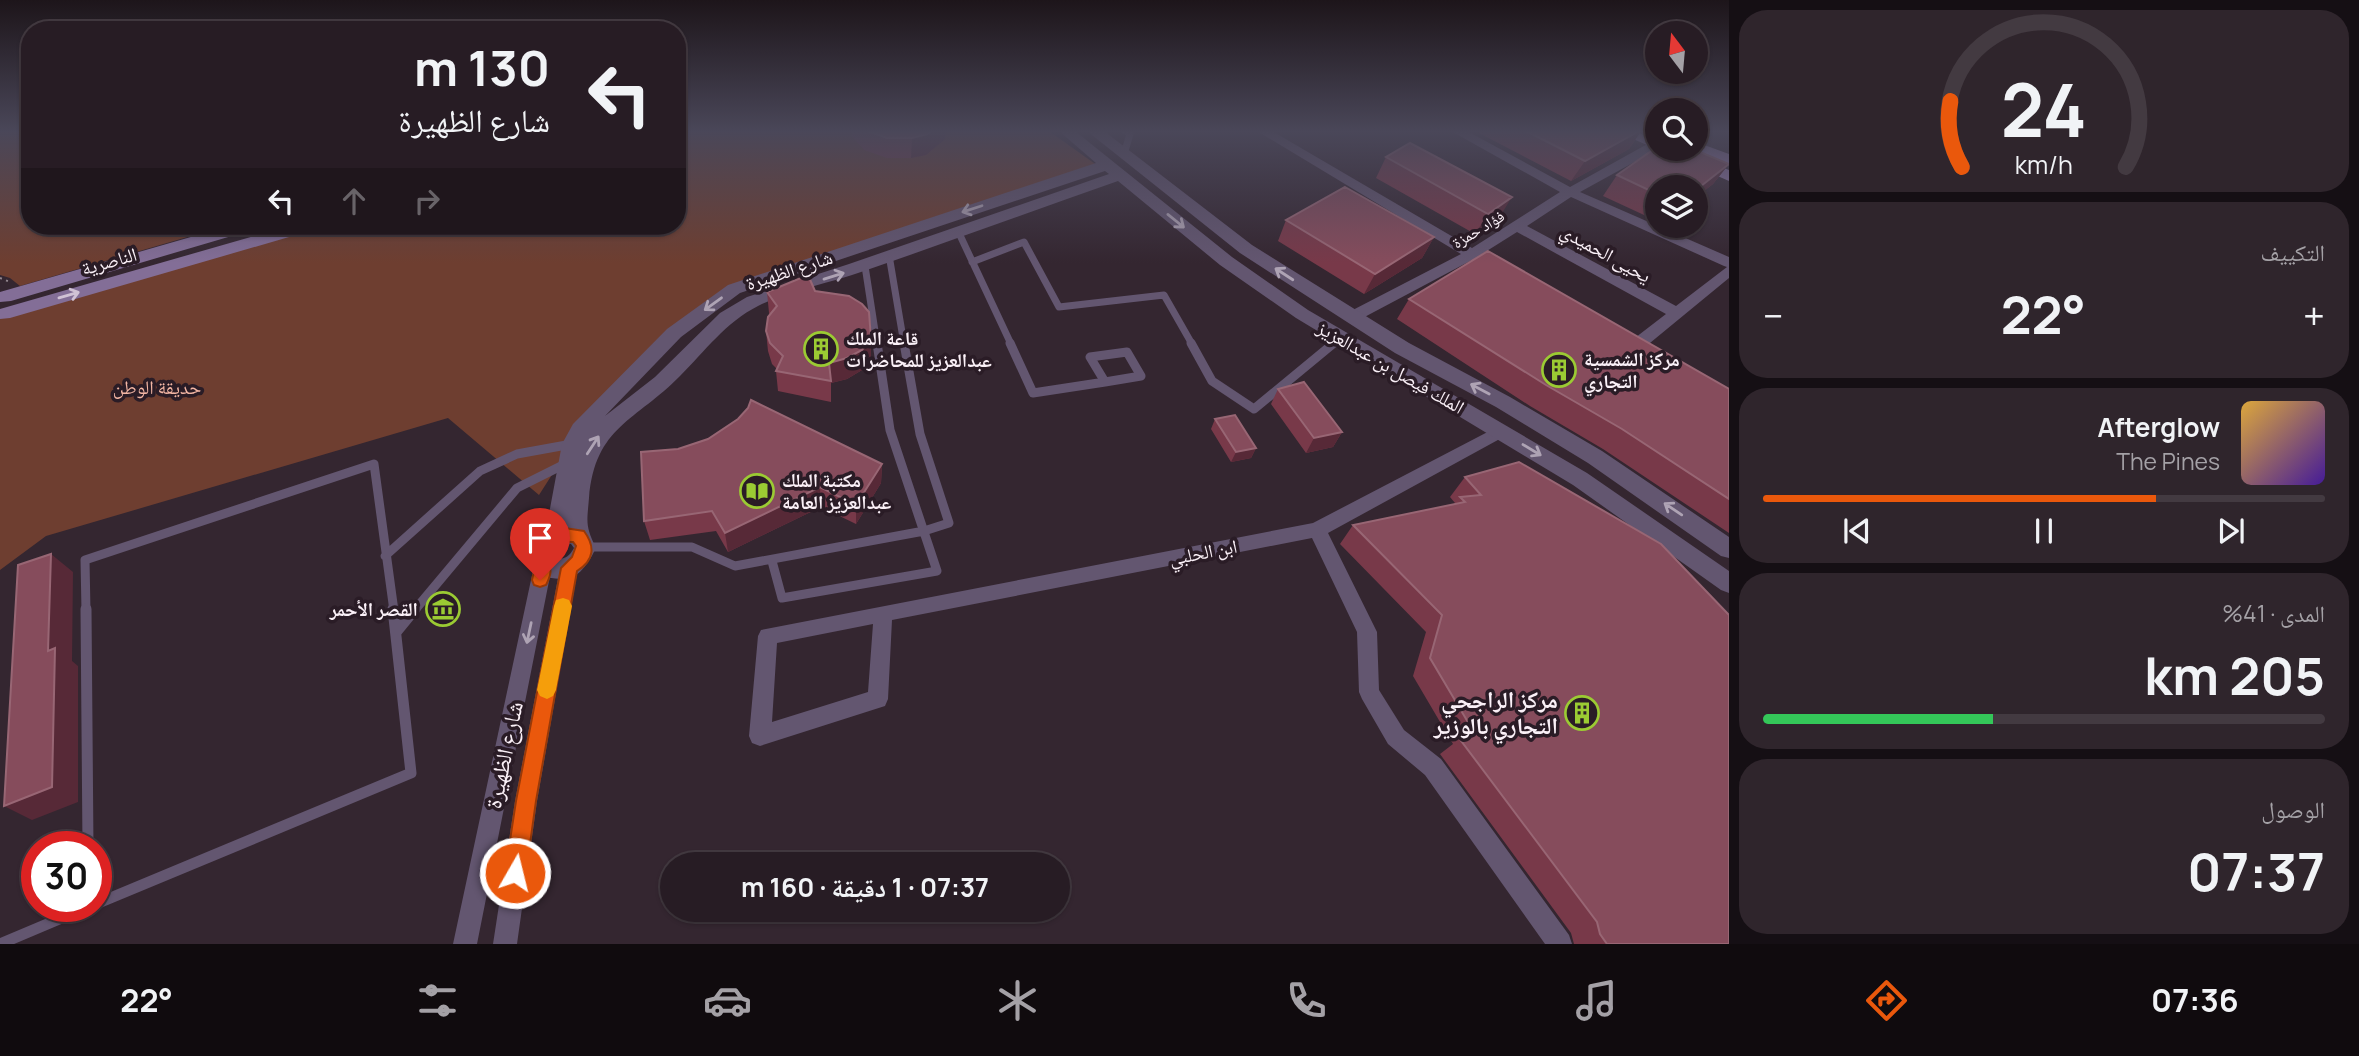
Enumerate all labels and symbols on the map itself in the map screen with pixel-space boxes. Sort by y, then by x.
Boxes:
north arrow [1645,21,1708,84]
one-way arrow [961,204,983,217]
street label: فؤاد حمزة [1448,205,1508,253]
one-way arrow [1167,213,1185,228]
street label: يحيى الحميدي [1555,218,1656,291]
street label: الناصرية [78,241,140,281]
street label: شارع الظهيرة [742,244,836,296]
one-way arrow [1275,266,1294,281]
one-way arrow [822,269,844,281]
one-way arrow [58,287,80,300]
one-way arrow [704,297,723,311]
street label: الملك فيصل بن عبدالعزيز [1312,314,1469,420]
place label: قاعة الملك عبدالعزيز للمحاضرات [846,325,992,373]
building icon: قاعة الملك عبدالعزيز للمحاضرات [802,330,840,368]
place label: مركز الشمسية التجاري [1584,346,1680,397]
building icon: مركز الشمسية التجاري [1540,351,1578,389]
park label: حديقة الوطن [113,374,201,400]
one-way arrow [1470,382,1491,396]
one-way arrow [586,436,601,455]
one-way arrow [1521,443,1541,457]
place label: مكتبة الملك عبدالعزيز العامة [782,467,891,515]
library icon: مكتبة الملك عبدالعزيز العامة [738,472,776,510]
one-way arrow [1664,502,1683,516]
pin [510,508,570,580]
street label: ابن الحلبي [1167,533,1240,574]
museum icon: القصر الأحمر [424,590,462,628]
place label: القصر الأحمر [329,596,418,622]
one-way arrow [522,621,536,644]
place label: مركز الراجحي التجاري بالوزير [1433,683,1558,745]
building icon: مركز الراجحي التجاري بالوزير [1563,694,1601,732]
street label: شارع الظهيرة [476,698,530,811]
speed limit sign: 30 [21,831,112,922]
position arrow [478,836,552,910]

